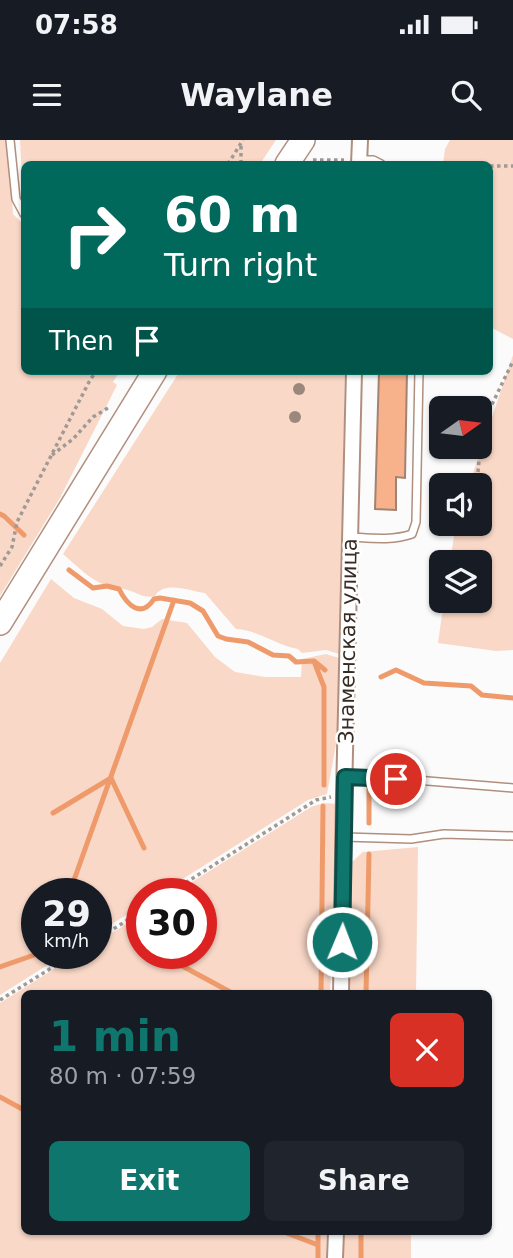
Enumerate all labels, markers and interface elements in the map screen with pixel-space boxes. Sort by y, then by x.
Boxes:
text: 07:58 [35,10,118,40]
icon: menu [28,76,66,114]
text: Waylane [180,76,333,114]
icon: search [447,76,485,114]
text: 60 m [164,187,300,244]
icon: right [49,189,140,280]
text: Turn right [164,246,317,284]
icon: arrive [128,322,166,360]
text: Then [49,326,114,356]
north arrow [429,396,492,458]
map controls [429,396,492,613]
button: sound [429,473,492,536]
street label: Знаменская улица [334,538,362,744]
button: layers [429,550,492,613]
pin [366,749,426,809]
icon: arrive [377,760,415,798]
speed limit sign: 30 [126,878,217,969]
text: 29 [42,894,91,934]
position arrow [305,905,379,979]
text: km/h [44,930,89,951]
text: 1 min [49,1012,181,1061]
button: close [390,1013,464,1087]
text: 80 m · 07:59 [49,1063,196,1089]
button: Exit [49,1141,250,1221]
button: Share [264,1141,464,1221]

